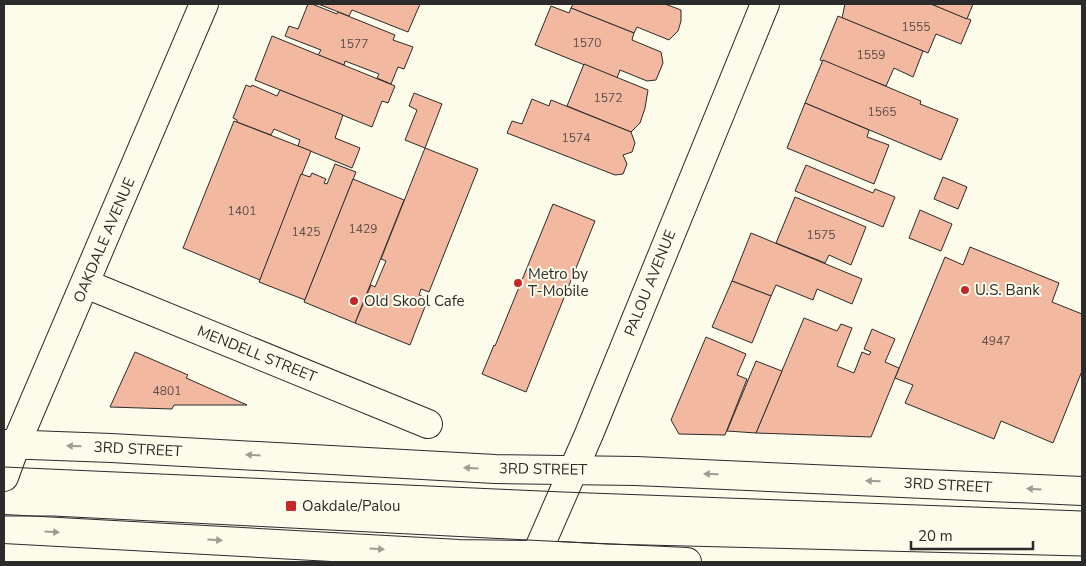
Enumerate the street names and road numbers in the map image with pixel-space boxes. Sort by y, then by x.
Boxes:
street label: OAKDALE AVENUE [69,174,139,306]
street label: PALOU AVENUE [620,227,680,339]
street label: MENDELL STREET [194,321,320,387]
street label: 3RD STREET [93,437,183,461]
street label: 3RD STREET [499,458,587,480]
street label: 3RD STREET [903,473,993,497]

